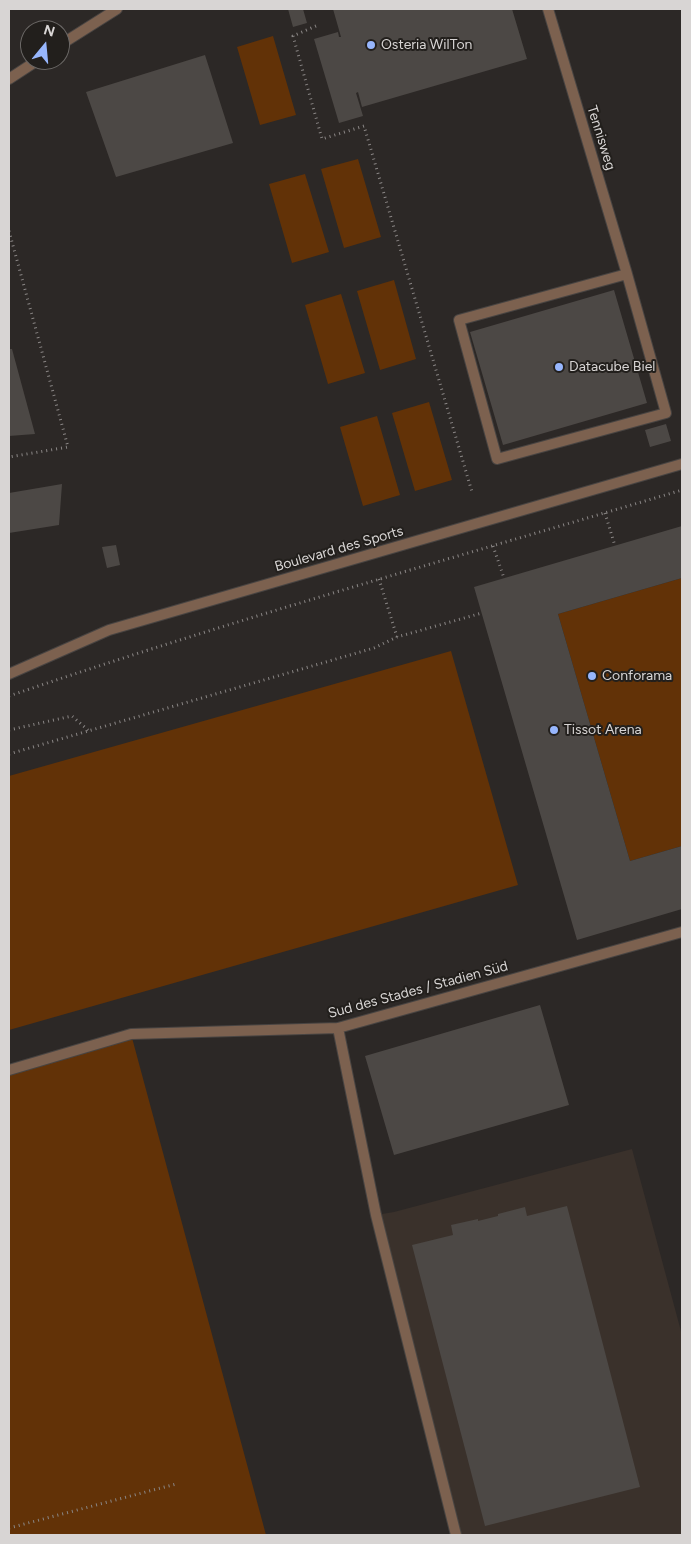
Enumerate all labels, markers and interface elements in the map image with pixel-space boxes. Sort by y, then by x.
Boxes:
north arrow [20,20,70,70]
text: N [42,21,57,41]
place label: Osteria WilTon [381,37,472,53]
marker: Osteria WilTon [365,39,377,51]
street label: Tennisweg [583,104,619,172]
place label: Datacube Biel [569,359,655,375]
marker: Datacube Biel [553,361,565,373]
street label: Boulevard des Sports [273,523,405,575]
place label: Conforama [602,668,672,684]
marker: Conforama [586,670,598,682]
place label: Tissot Arena [564,722,642,738]
marker: Tissot Arena [548,724,560,736]
street label: Sud des Stades / Stadien Süd [326,958,510,1022]

